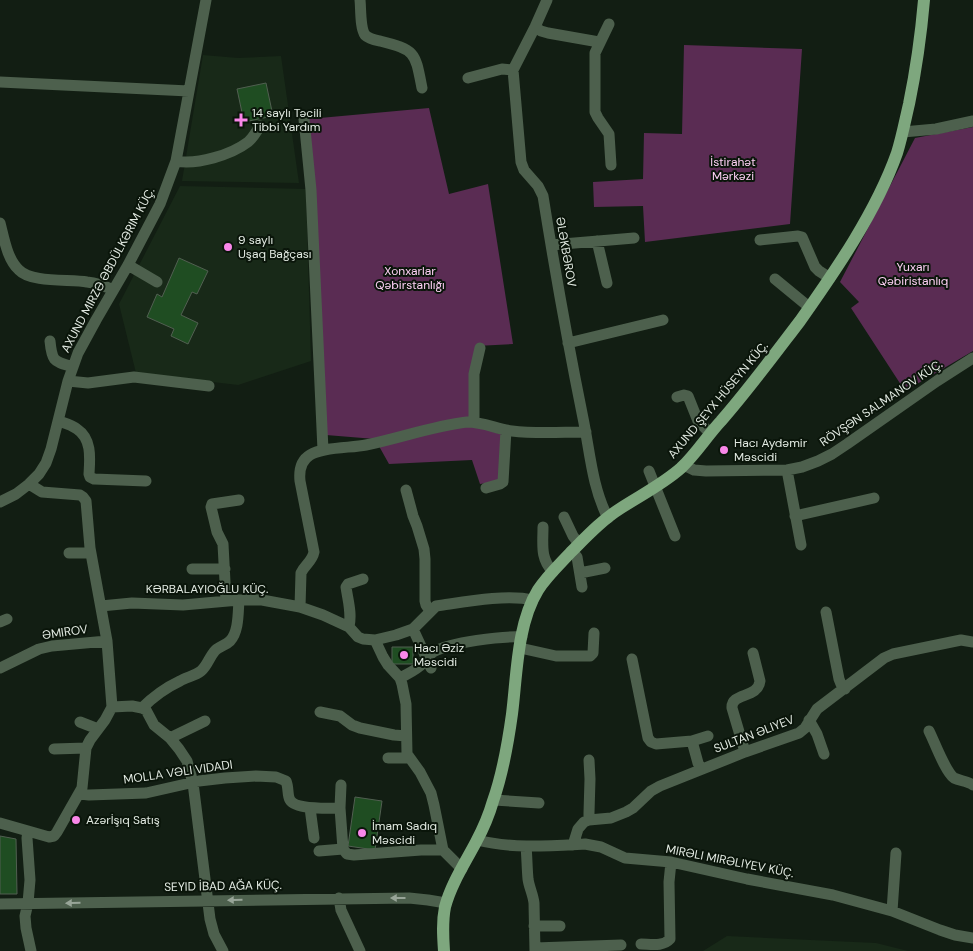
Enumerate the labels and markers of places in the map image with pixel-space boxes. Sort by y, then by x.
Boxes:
place label: 14 saylı Təcili Tibbi Yardım [252,105,322,135]
marker: 14 saylı Təcili Tibbi Yardım [234,113,248,127]
place label: 9 saylı Uşaq Bağçası [238,232,311,262]
marker: 9 saylı Uşaq Bağçası [222,241,234,253]
place label: Hacı Aydəmir Məscidi [734,435,808,465]
marker: Hacı Aydəmir Məscidi [718,444,730,456]
place label: Hacı Əziz Məscidi [414,640,464,670]
marker: Hacı Əziz Məscidi [398,649,410,661]
place label: Azərİşıq Satış [86,812,160,828]
marker: Azərİşıq Satış [70,814,82,826]
place label: İmam Sadıq Məscidi [372,818,437,848]
marker: İmam Sadıq Məscidi [356,827,368,839]

